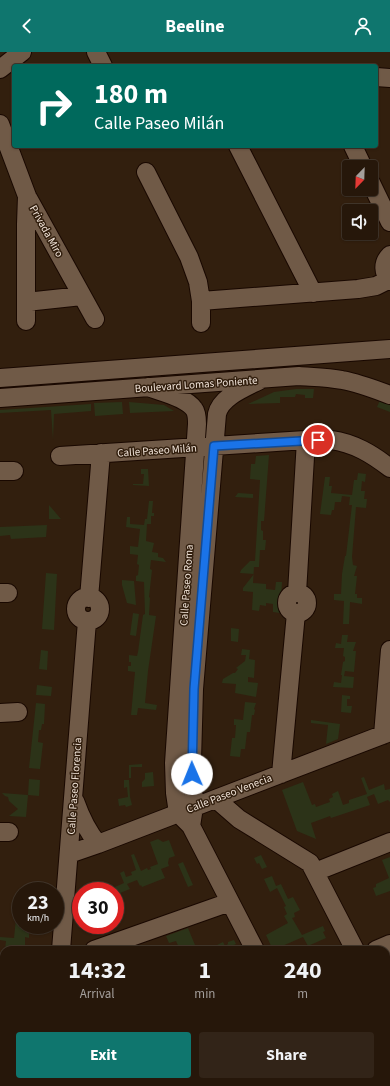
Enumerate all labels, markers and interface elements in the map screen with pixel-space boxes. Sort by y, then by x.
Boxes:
text: Beeline [165,14,225,39]
icon: back [16,15,38,37]
icon: person [352,15,374,37]
text: 180 m [94,74,168,114]
icon: right [28,80,80,132]
text: Calle Paseo Milán [94,111,224,136]
north arrow [342,160,378,196]
map controls [342,160,378,240]
street label: Privada Miro [26,202,67,260]
button: sound [342,204,378,240]
street label: Boulevard Lomas Poniente [134,373,258,396]
pin [301,423,335,457]
icon: arrive [307,429,329,451]
street label: Calle Paseo Milán [117,440,197,461]
street label: Calle Paseo Roma [176,544,197,626]
street label: Calle Paseo Florencia [64,737,85,835]
position arrow [171,753,213,795]
street label: Calle Paseo Venecia [184,770,274,817]
speed limit sign: 30 [72,882,124,934]
text: 23 [27,889,49,917]
text: km/h [27,911,49,925]
text: 14:32 [68,953,126,988]
text: 1 [199,953,211,988]
text: 240 [284,953,322,988]
text: Arrival [80,985,115,1003]
text: min [194,985,215,1003]
text: m [297,985,308,1003]
button: Exit [16,1032,191,1078]
button: Share [199,1032,374,1078]

